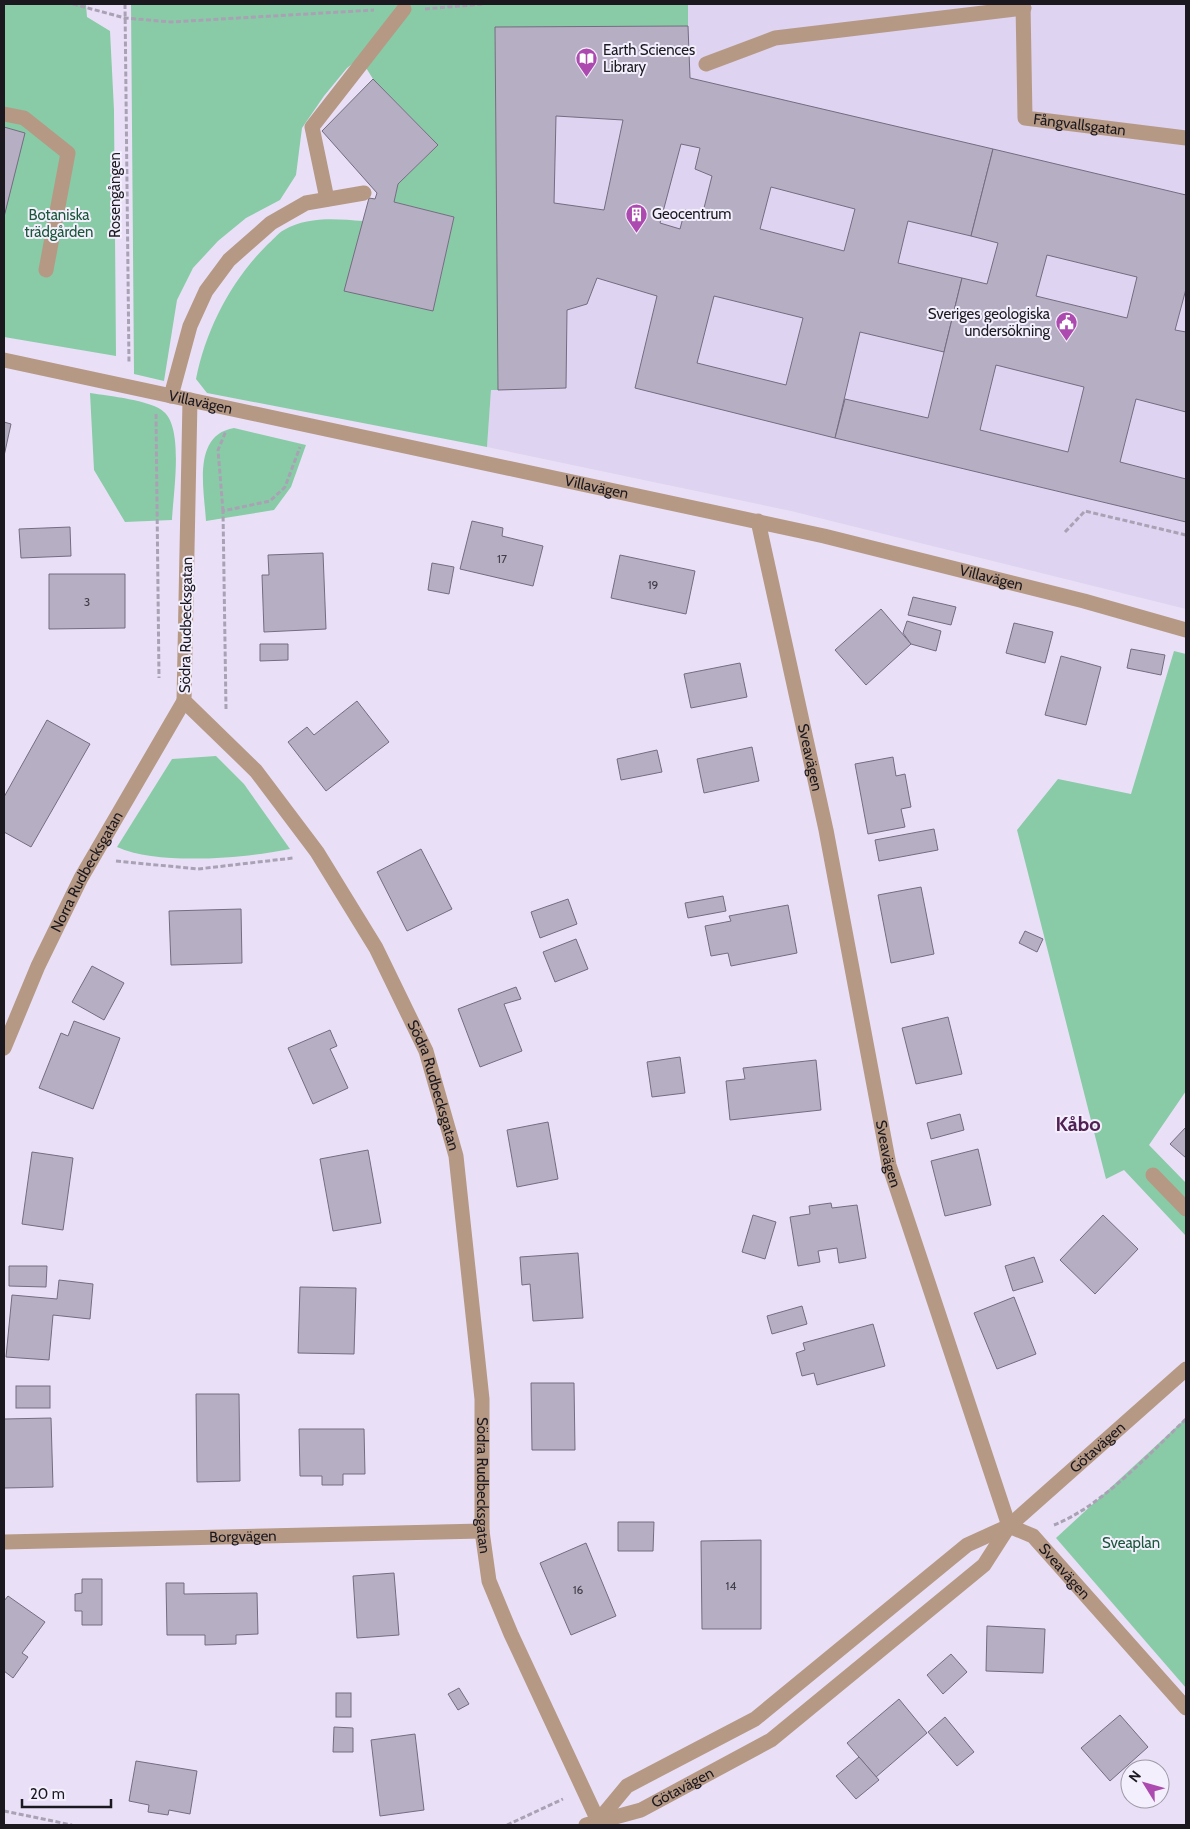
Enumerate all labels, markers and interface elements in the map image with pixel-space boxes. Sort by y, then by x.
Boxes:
place label: Earth Sciences Library [603,41,695,76]
library icon: Earth Sciences Library [575,47,599,78]
street label: Fångvallsgatan [1032,110,1127,139]
street label: Rosengången [106,152,124,238]
building icon: Geocentrum [624,202,648,233]
place label: Geocentrum [652,205,731,223]
park label: Botaniska trädgården [25,206,93,241]
place label: Sveriges geologiska undersökning [928,305,1051,340]
public building icon: Sveriges geologiska undersökning [1054,311,1078,342]
street label: Villavägen [167,387,234,418]
street label: Villavägen [563,472,630,503]
house number: 17 [497,551,507,566]
street label: Södra Rudbecksgatan [176,557,196,693]
street label: Villavägen [957,561,1025,594]
house number: 19 [648,577,659,592]
house number: 3 [84,594,90,609]
street label: Sveavägen [794,722,826,793]
street label: Norra Rudbecksgatan [47,808,127,935]
street label: Södra Rudbecksgatan [403,1017,463,1153]
district label: Kåbo [1055,1112,1101,1136]
street label: Sveavägen [872,1119,905,1190]
street label: Södra Rudbecksgatan [473,1417,494,1555]
street label: Götavägen [1066,1418,1129,1477]
street label: Borgvägen [209,1527,277,1546]
park label: Sveaplan [1102,1534,1160,1552]
street label: Sveavägen [1035,1540,1094,1603]
house number: 14 [726,1578,736,1593]
house number: 16 [573,1582,584,1597]
north arrow [1120,1759,1170,1809]
street label: Götavägen [648,1764,717,1812]
text: N [1124,1767,1145,1786]
scale bar [22,1776,111,1808]
text: 20 m [30,1785,65,1803]

